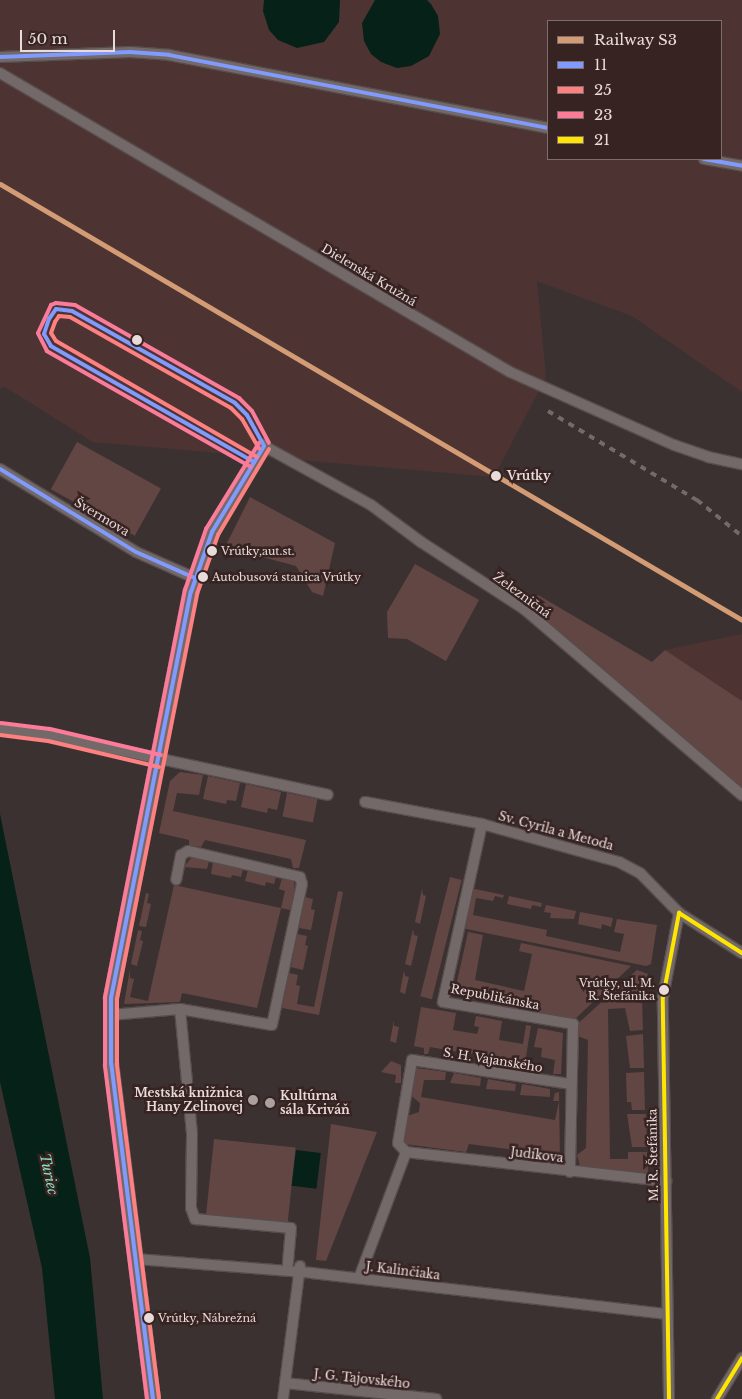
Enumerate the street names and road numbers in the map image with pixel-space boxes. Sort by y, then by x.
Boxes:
street label: Dielenská Kružná [319,241,419,309]
street label: Švermova [72,495,132,539]
street label: Železničná [491,569,553,621]
street label: Sv. Cyrila a Metoda [497,809,615,853]
street label: Republikánska [449,981,541,1013]
street label: S. H. Vajanského [442,1045,544,1075]
street label: M. R. Štefánika [645,1108,661,1202]
street label: Judíkova [510,1145,564,1165]
street label: J. Kalinčiaka [365,1259,441,1283]
street label: J. G. Tajovského [313,1367,411,1391]

